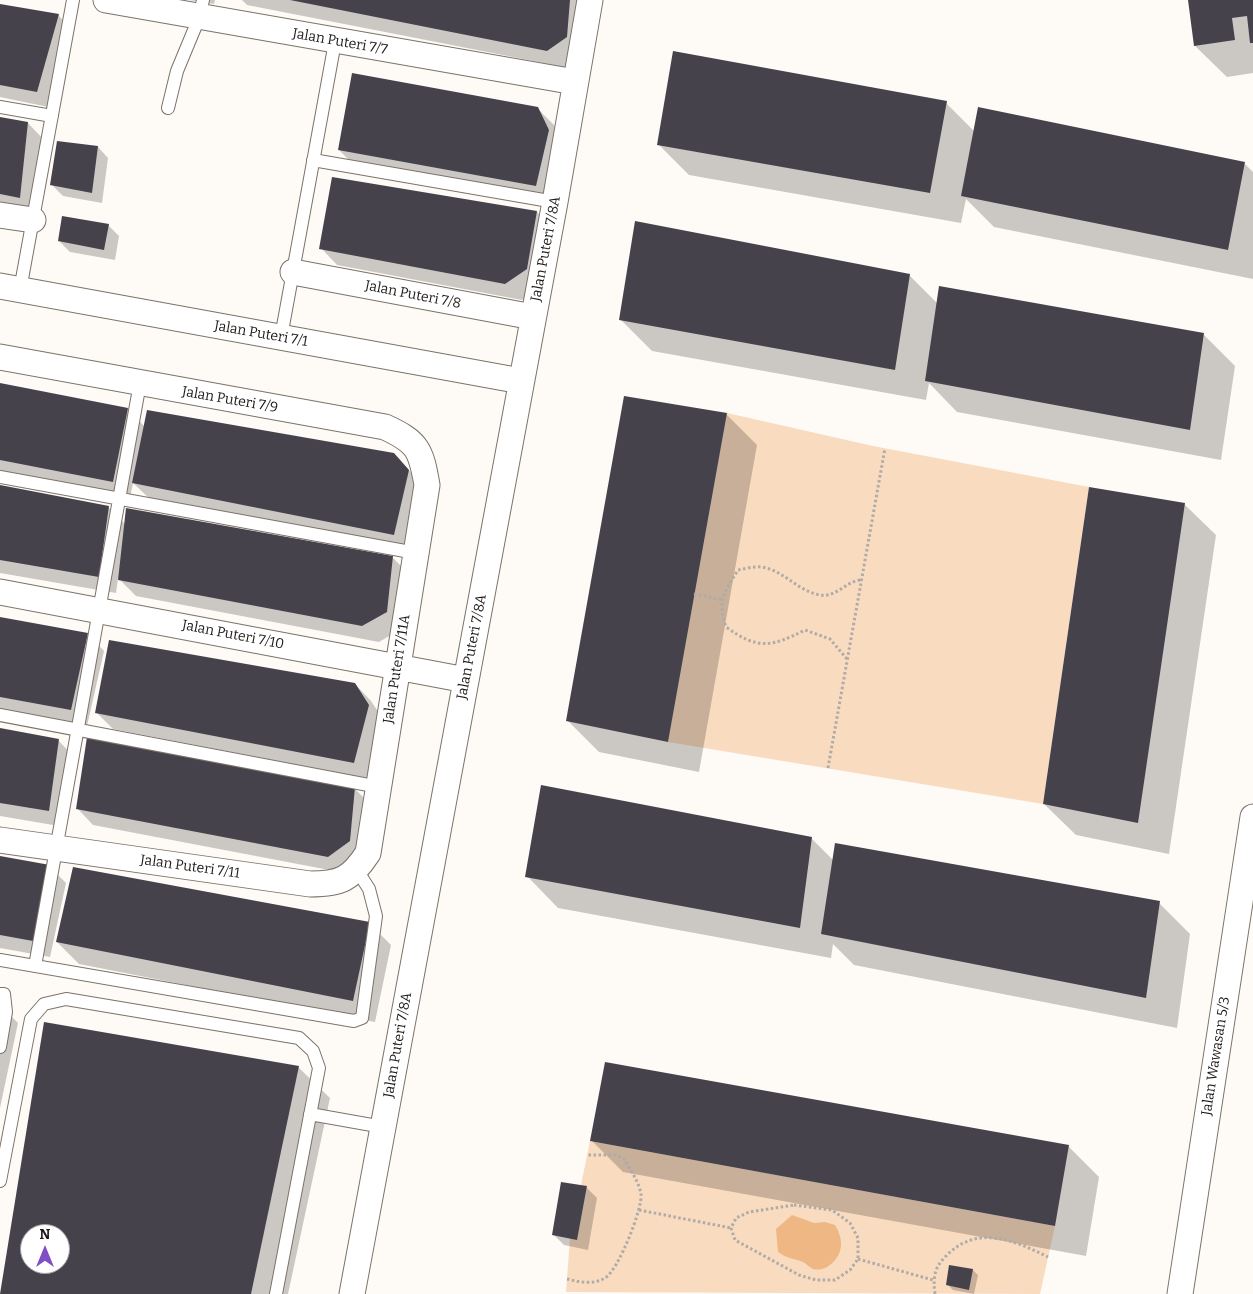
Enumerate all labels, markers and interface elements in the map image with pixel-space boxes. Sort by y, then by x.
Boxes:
street label: Jalan Puteri 7/7 [291,25,389,59]
street label: Jalan Puteri 7/8A [528,195,564,303]
street label: Jalan Puteri 7/8 [364,277,462,313]
street label: Jalan Puteri 7/1 [213,318,309,350]
street label: Jalan Puteri 7/9 [181,383,279,417]
street label: Jalan Puteri 7/8A [454,593,490,701]
street label: Jalan Puteri 7/11A [380,613,414,725]
street label: Jalan Puteri 7/10 [181,617,285,653]
street label: Jalan Puteri 7/11 [139,852,241,882]
street label: Jalan Puteri 7/8A [380,991,416,1099]
street label: Jalan Wawasan 5/3 [1198,995,1234,1117]
north arrow [20,1224,70,1274]
text: N [40,1226,50,1243]

